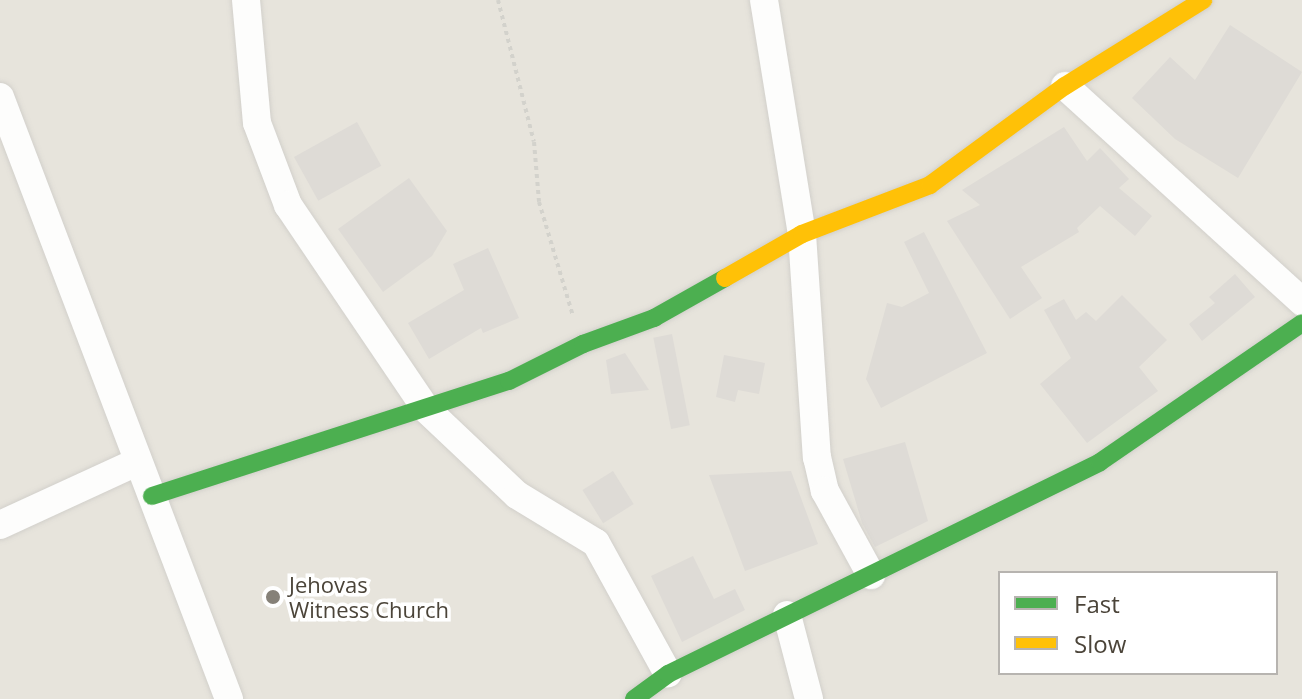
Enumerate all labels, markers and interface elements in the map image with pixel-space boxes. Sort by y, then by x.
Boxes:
place label: Jehovas Witness Church [289,571,449,622]
legend [998,571,1278,675]
text: Fast [1074,587,1120,620]
marker: Jehovas Witness Church [264,588,282,606]
text: Slow [1074,627,1126,660]

